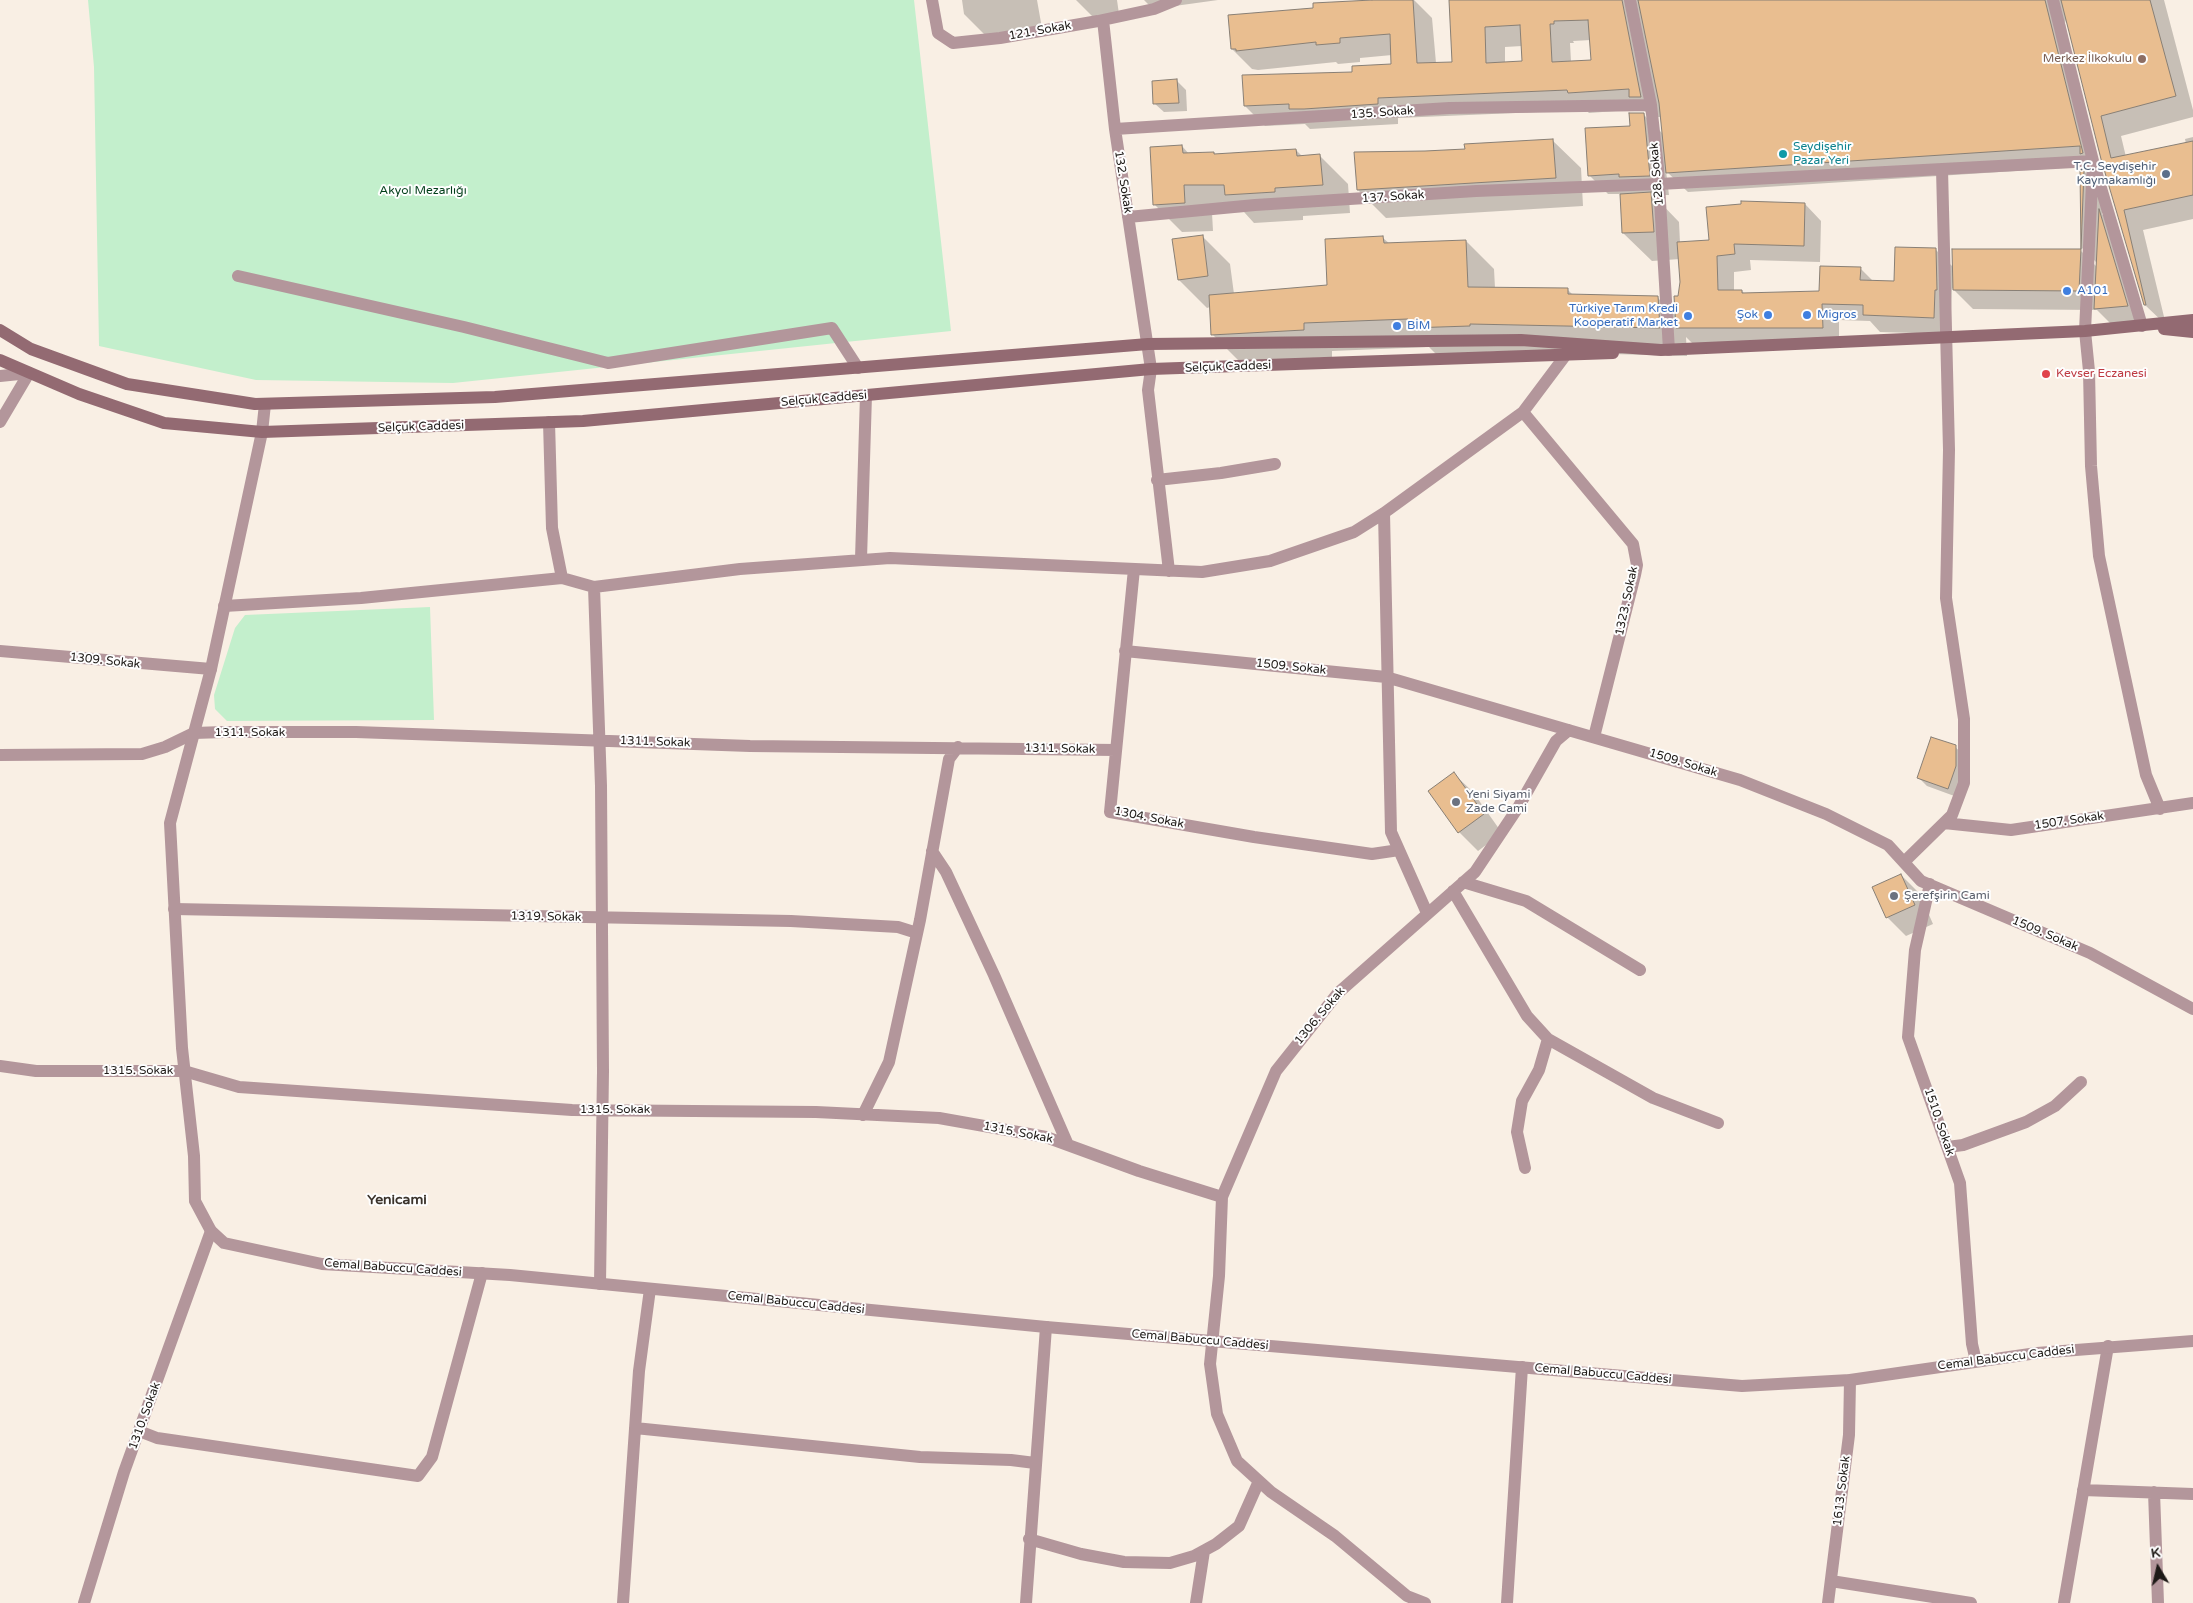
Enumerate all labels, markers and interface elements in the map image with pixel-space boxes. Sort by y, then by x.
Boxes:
street label: 121. Sokak [1008,18,1072,44]
place label: Merkez İlkokulu [2043,52,2132,66]
marker: Merkez İlkokulu [2136,53,2148,65]
street label: 135. Sokak [1350,104,1414,122]
place label: Seydişehir Pazar Yeri [1793,140,1851,168]
street label: 128. Sokak [1647,142,1667,206]
marker: Seydişehir Pazar Yeri [1777,148,1789,160]
street label: 132. Sokak [1111,150,1135,214]
place label: T.C. Seydişehir Kaymakamlığı [2073,160,2156,188]
marker: T.C. Seydişehir Kaymakamlığı [2160,168,2172,180]
park label: Akyol Mezarlığı [379,184,467,198]
street label: 137. Sokak [1361,188,1425,206]
place label: A101 [2077,284,2109,298]
marker: A101 [2061,285,2073,297]
place label: Türkiye Tarım Kredi Kooperatif Market [1569,302,1678,330]
place label: Şok [1737,308,1758,322]
place label: Migros [1817,308,1857,322]
marker: Şok [1762,309,1774,321]
marker: Migros [1801,309,1813,321]
marker: Türkiye Tarım Kredi Kooperatif Market [1682,310,1694,322]
place label: BİM [1407,319,1430,333]
marker: BİM [1391,320,1403,332]
street label: Selçuk Caddesi [1185,358,1271,376]
place label: Kevser Eczanesi [2056,367,2147,381]
marker: Kevser Eczanesi [2040,368,2052,380]
street label: Selçuk Caddesi [780,388,868,410]
street label: Selçuk Caddesi [378,418,464,436]
street label: 1323. Sokak [1613,565,1641,637]
street label: 1309. Sokak [69,650,141,672]
street label: 1509. Sokak [1255,656,1327,678]
street label: 1311. Sokak [215,726,285,740]
street label: 1311. Sokak [619,734,691,750]
street label: 1311. Sokak [1024,741,1096,757]
street label: 1509. Sokak [1647,746,1719,780]
place label: Yeni Siyami Zade Cami [1466,788,1530,816]
marker: Yeni Siyami Zade Cami [1450,796,1462,808]
street label: 1304. Sokak [1113,804,1185,832]
street label: 1507. Sokak [2033,809,2105,833]
place label: Şerefşirin Cami [1904,889,1990,903]
marker: Şerefşirin Cami [1888,890,1900,902]
street label: 1319. Sokak [510,909,582,925]
street label: 1509. Sokak [2010,914,2080,954]
street label: 1306. Sokak [1292,984,1348,1048]
street label: 1315. Sokak [103,1064,173,1078]
street label: 1510. Sokak [1921,1086,1957,1158]
street label: 1315. Sokak [580,1103,650,1117]
street label: 1315. Sokak [982,1119,1054,1147]
district label: Yenicami [367,1192,427,1208]
street label: Cemal Babuccu Caddesi [324,1256,462,1280]
street label: Cemal Babuccu Caddesi [727,1289,865,1317]
street label: Cemal Babuccu Caddesi [1131,1327,1269,1353]
street label: Cemal Babuccu Caddesi [1937,1342,2075,1374]
street label: Cemal Babuccu Caddesi [1534,1361,1672,1387]
street label: 1310. Sokak [126,1380,164,1452]
street label: 1613. Sokak [1831,1455,1853,1527]
north arrow [2133,1543,2183,1593]
text: K [2150,1544,2162,1562]

